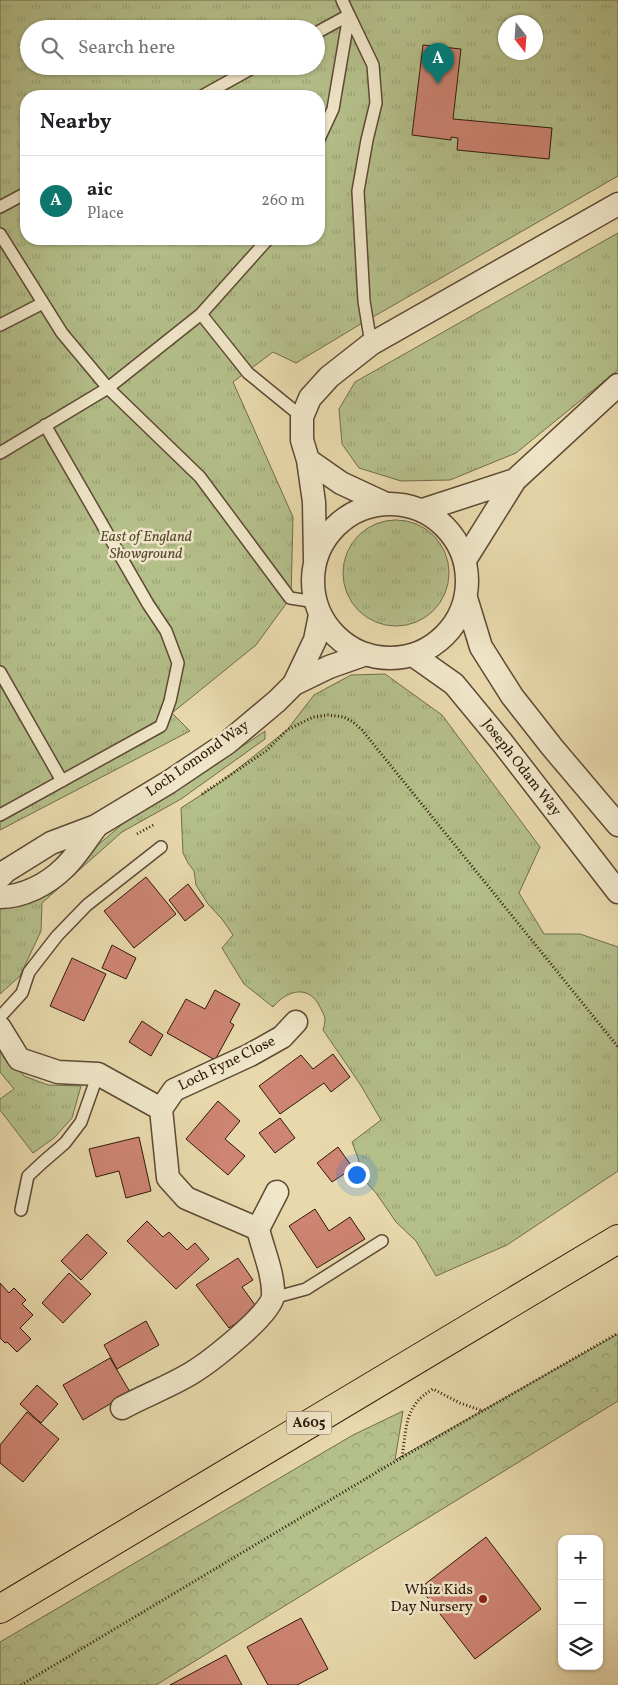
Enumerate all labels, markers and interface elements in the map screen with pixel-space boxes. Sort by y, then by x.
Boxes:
north arrow [498,15,543,60]
search box [20,20,325,75]
icon: search [38,34,66,62]
text: Search here [78,35,175,61]
pin: A [422,43,454,84]
text: Nearby [40,108,111,137]
text: aic [87,177,113,203]
text: A [50,190,62,212]
text: 260 m [261,190,305,212]
text: Place [87,203,124,225]
park label: East of England Showground [100,527,192,565]
street label: Joseph Odam Way [476,715,566,821]
street label: Loch Lomond Way [142,716,254,802]
street label: Loch Fyne Close [175,1031,279,1097]
your location [344,1162,370,1188]
road number: A605 [286,1412,332,1435]
map controls [558,1535,603,1670]
button: + [558,1535,603,1580]
place label: Whiz Kids Day Nursery [391,1580,473,1618]
button: − [558,1580,603,1625]
marker: Whiz Kids Day Nursery [477,1593,489,1605]
button: layers [558,1625,603,1670]

